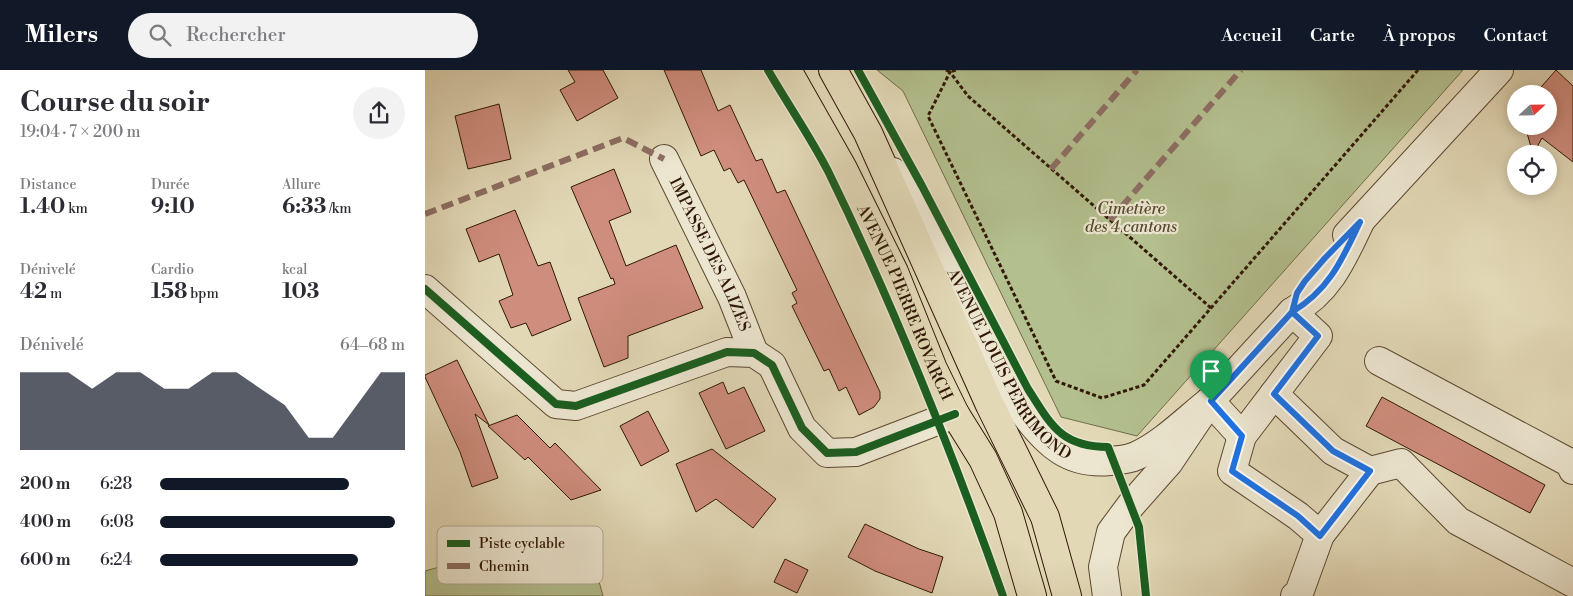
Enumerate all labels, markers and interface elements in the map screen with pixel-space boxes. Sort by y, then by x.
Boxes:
search box [128,13,478,58]
text: Milers [25,20,98,50]
icon: search [146,21,174,49]
text: Rechercher [186,23,286,47]
text: Accueil [1221,24,1282,47]
text: Carte [1310,24,1355,47]
text: À propos [1383,24,1456,47]
text: Contact [1484,24,1548,47]
text: Course du soir [20,85,210,120]
north arrow [1507,85,1557,135]
map controls [1507,85,1557,195]
button: share [353,87,405,139]
text: 19:04 · 7 × 200 m [20,122,141,142]
button: locate [1507,145,1557,195]
street label: IMPASSE DES ALIZES [665,174,755,334]
text: Distance [20,176,77,194]
text: Durée [151,176,190,194]
text: Allure [282,176,321,194]
text: 1.40 [20,194,65,220]
text: 9:10 [151,194,195,220]
text: 6:33 [282,194,326,220]
park label: Cimetière des 4 cantons [1085,199,1177,237]
text: km [65,200,88,218]
text: /km [326,200,351,218]
street label: AVENUE PIERRE ROVARCH [852,201,957,404]
text: Dénivelé [20,261,76,279]
text: Cardio [151,261,194,279]
text: kcal [282,261,307,279]
street label: AVENUE LOUIS PERRIMOND [942,264,1075,464]
text: 42 [20,279,47,305]
text: 158 [151,279,187,305]
text: 103 [282,279,319,305]
text: m [47,285,62,303]
text: bpm [187,285,219,303]
text: Dénivelé [20,335,84,355]
text: 64–68 m [340,335,405,355]
pin [1190,350,1232,401]
icon: arrive [1197,357,1225,385]
text: 200 m [20,474,70,494]
text: 6:28 [100,474,132,494]
text: 400 m [20,512,71,532]
text: 6:08 [100,512,134,532]
legend [437,526,603,584]
text: Piste cyclable [479,535,565,553]
text: 600 m [20,550,70,570]
text: 6:24 [100,550,132,570]
text: Chemin [479,558,530,576]

